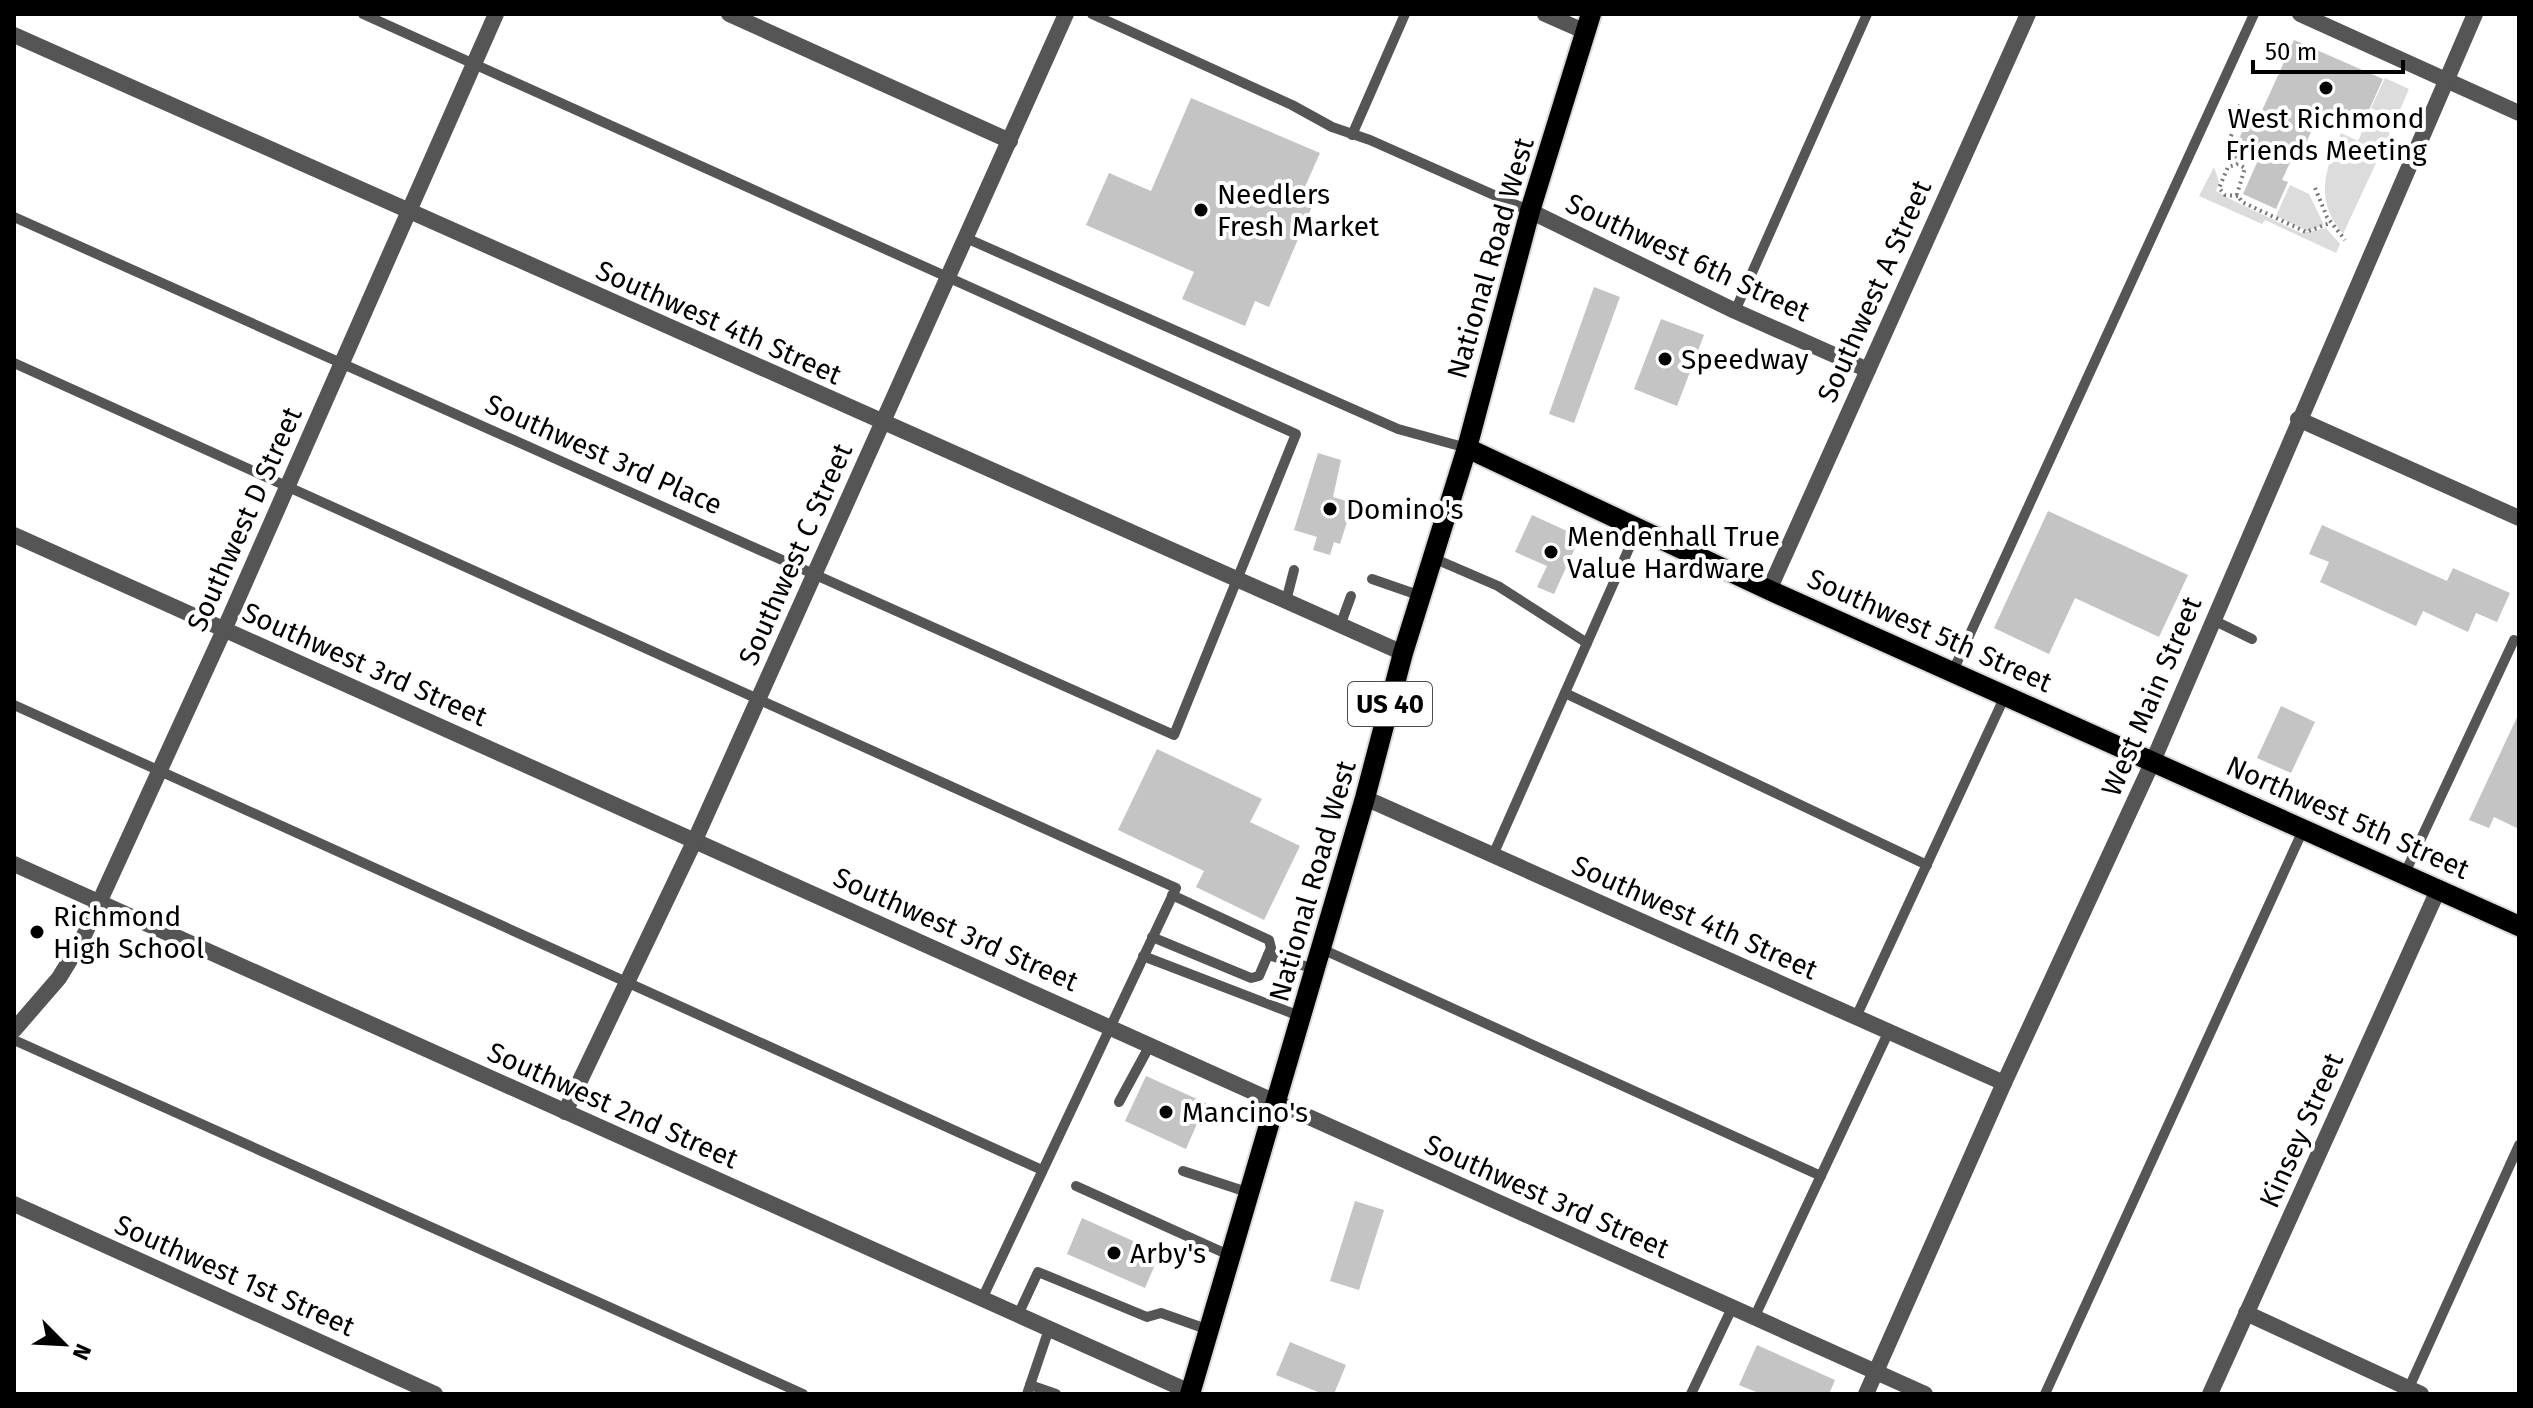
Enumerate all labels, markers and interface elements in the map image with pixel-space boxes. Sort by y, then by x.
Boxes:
scale bar [2253,24,2403,74]
text: 50 m [2265,38,2317,66]
marker: West Richmond Friends Meeting [2317,79,2335,97]
place label: West Richmond Friends Meeting [2225,102,2427,167]
street label: National Road West [1440,133,1541,382]
street label: Southwest A Street [1811,174,1939,407]
place label: Needlers Fresh Market [1217,178,1380,243]
street label: Southwest 6th Street [1561,186,1816,329]
marker: Needlers Fresh Market [1192,201,1210,219]
street label: Southwest 4th Street [591,253,847,392]
place label: Speedway [1681,343,1809,376]
marker: Speedway [1656,350,1674,368]
street label: Southwest 3rd Place [480,387,727,522]
street label: Southwest D Street [180,401,309,636]
street label: Southwest C Street [732,437,860,670]
place label: Domino's [1346,493,1464,526]
marker: Domino's [1321,500,1339,518]
place label: Mendenhall True Value Hardware [1567,520,1780,585]
marker: Mendenhall True Value Hardware [1542,543,1560,561]
street label: Southwest 5th Street [1802,562,2058,700]
street label: West Main Street [2095,591,2209,801]
street label: Southwest 3rd Street [237,596,493,734]
road number: US 40 [1348,682,1432,726]
street label: Northwest 5th Street [2221,749,2475,886]
street label: National Road West [1262,756,1363,1005]
street label: Southwest 4th Street [1567,848,1823,987]
street label: Southwest 3rd Street [828,861,1084,999]
place label: Richmond High School [53,900,204,965]
marker: Richmond High School [28,923,46,941]
street label: Southwest 2nd Street [482,1035,744,1176]
street label: Kinsey Street [2253,1047,2351,1213]
place label: Mancino's [1182,1096,1308,1129]
marker: Mancino's [1157,1103,1175,1121]
street label: Southwest 3rd Street [1419,1128,1675,1266]
street label: Southwest 1st Street [110,1208,361,1344]
place label: Arby's [1130,1237,1206,1270]
marker: Arby's [1105,1244,1123,1262]
north arrow [24,1304,104,1384]
text: N [67,1340,97,1364]

